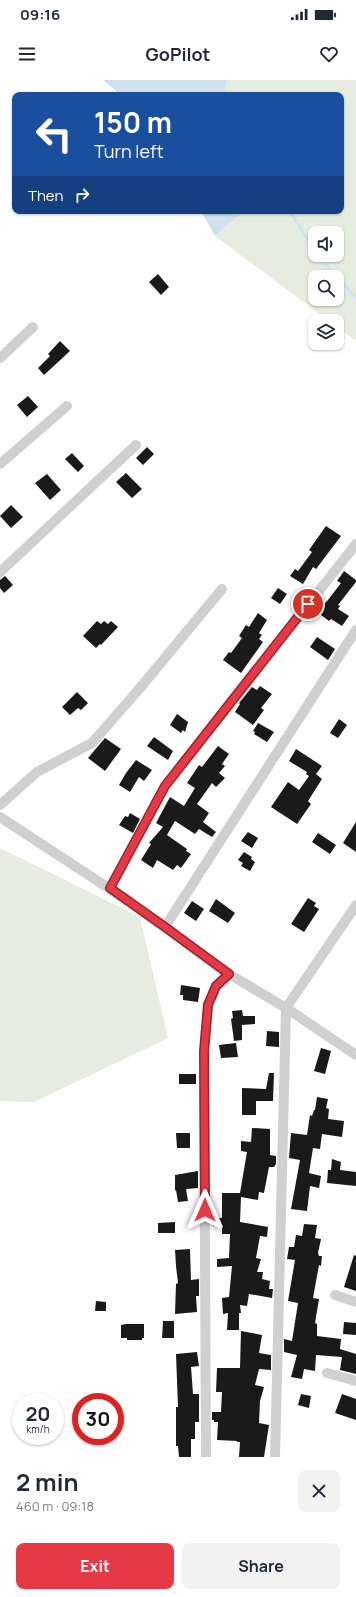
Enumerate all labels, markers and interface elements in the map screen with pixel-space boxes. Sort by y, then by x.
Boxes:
text: 09:16 [20,4,60,25]
text: GoPilot [146,42,210,66]
icon: menu [16,43,38,65]
icon: heart [318,43,340,65]
text: 150 m [94,103,172,141]
icon: left [28,108,80,160]
text: Turn left [94,139,164,163]
icon: right [71,184,93,206]
text: Then [28,185,63,206]
map controls [308,226,344,350]
button: sound [308,226,344,262]
button: search [308,270,344,306]
button: layers [308,314,344,350]
pin [291,587,325,621]
icon: arrive [297,593,319,615]
position arrow [184,1189,226,1231]
speed limit sign: 30 [72,1393,124,1445]
text: 20 [25,1400,51,1427]
text: km/h [26,1422,50,1436]
text: 2 min [16,1465,78,1498]
button: close [298,1470,340,1512]
text: 460 m · 09:18 [16,1497,94,1515]
button: Exit [16,1543,174,1589]
button: Share [182,1543,340,1589]

